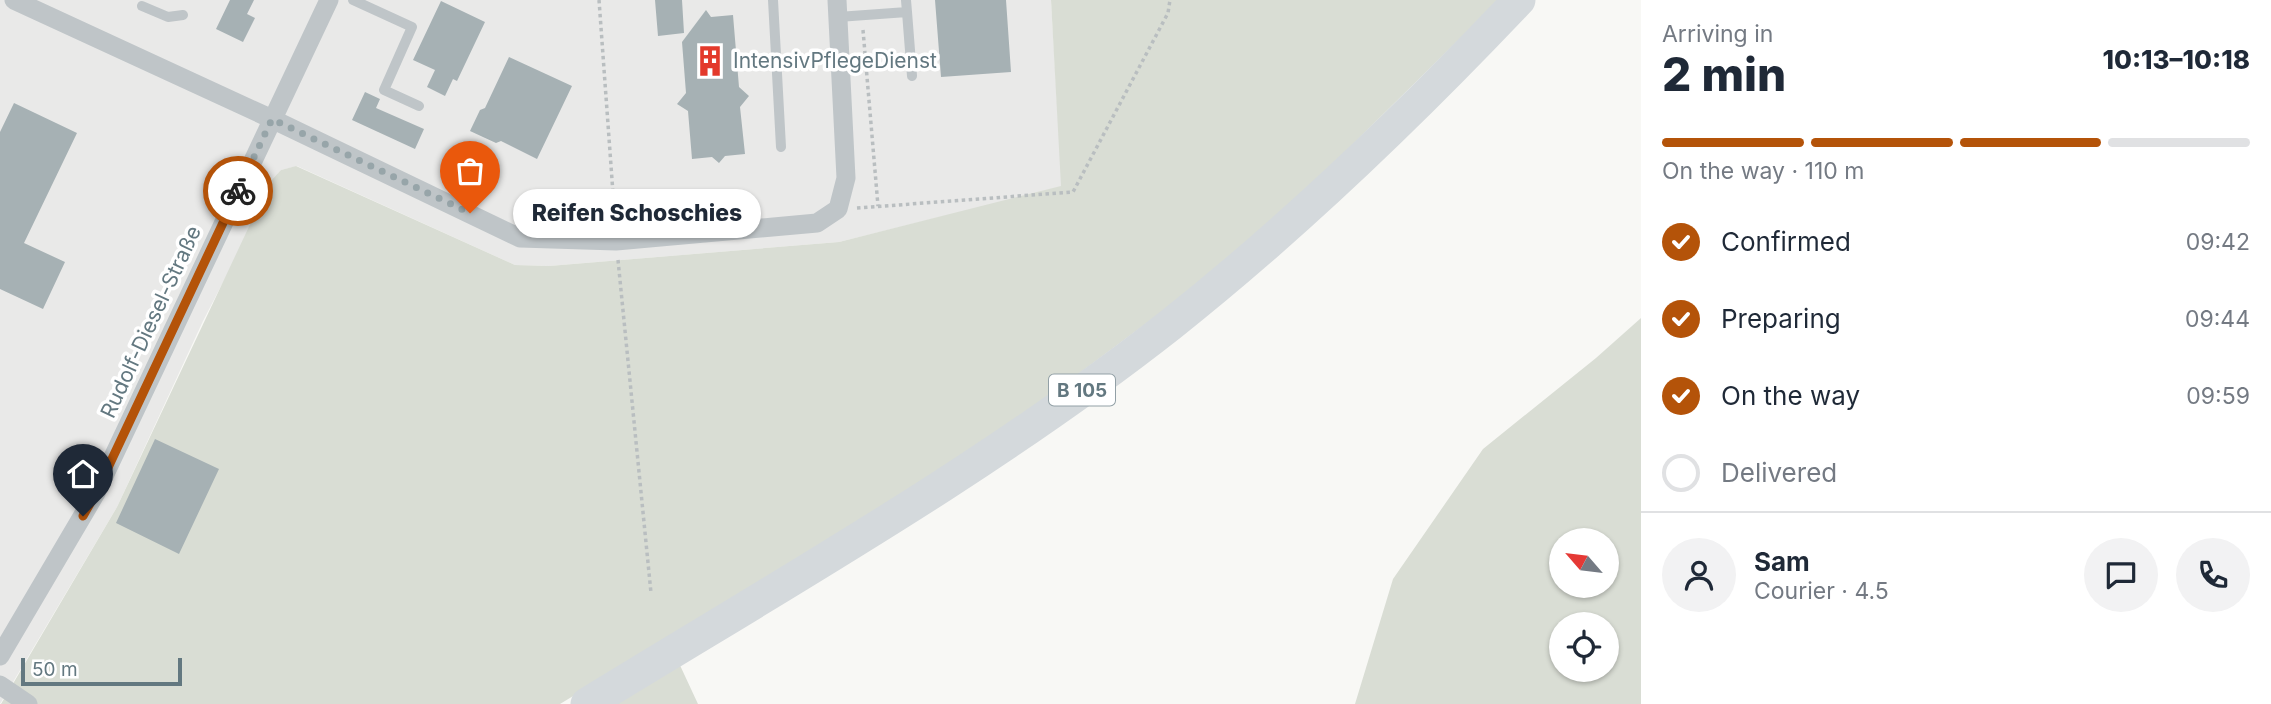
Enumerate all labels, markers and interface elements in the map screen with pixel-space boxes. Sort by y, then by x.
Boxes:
text: Arriving in [1662,20,1773,48]
building icon: IntensivPflegeDienst [693,44,727,78]
text: 10:13–10:18 [2102,44,2250,75]
text: 2 min [1662,46,1786,102]
place label: IntensivPflegeDienst [733,48,937,73]
pin [440,141,500,213]
icon: bag [451,152,489,190]
courier [203,156,273,226]
text: On the way · 110 m [1662,157,1864,185]
icon: bike [219,172,257,210]
callout: Reifen Schoschies [512,188,760,238]
text: Reifen Schoschies [532,199,742,227]
street label: Rudolf-Diesel-Straße [95,222,206,422]
icon: check [1662,223,1700,261]
text: Confirmed [1721,226,1851,257]
text: 09:42 [2186,228,2250,256]
icon: check [1662,300,1700,338]
text: Preparing [1721,303,1841,334]
text: 09:44 [2185,305,2250,333]
road number: B 105 [1049,374,1115,406]
icon: check [1662,377,1700,415]
text: On the way [1721,380,1860,411]
text: 09:59 [2186,382,2250,410]
pin [53,444,113,516]
icon: home [64,455,102,493]
text: Delivered [1721,457,1837,488]
north arrow [1549,528,1619,598]
map controls [1549,528,1619,682]
button: person [1662,538,1736,612]
button: chat [2084,538,2158,612]
button: phone [2176,538,2250,612]
text: Sam [1754,546,1810,577]
text: Courier · 4.5 [1754,577,1889,605]
button: locate [1549,612,1619,682]
scale bar [21,655,182,687]
text: 50 m [32,658,78,681]

